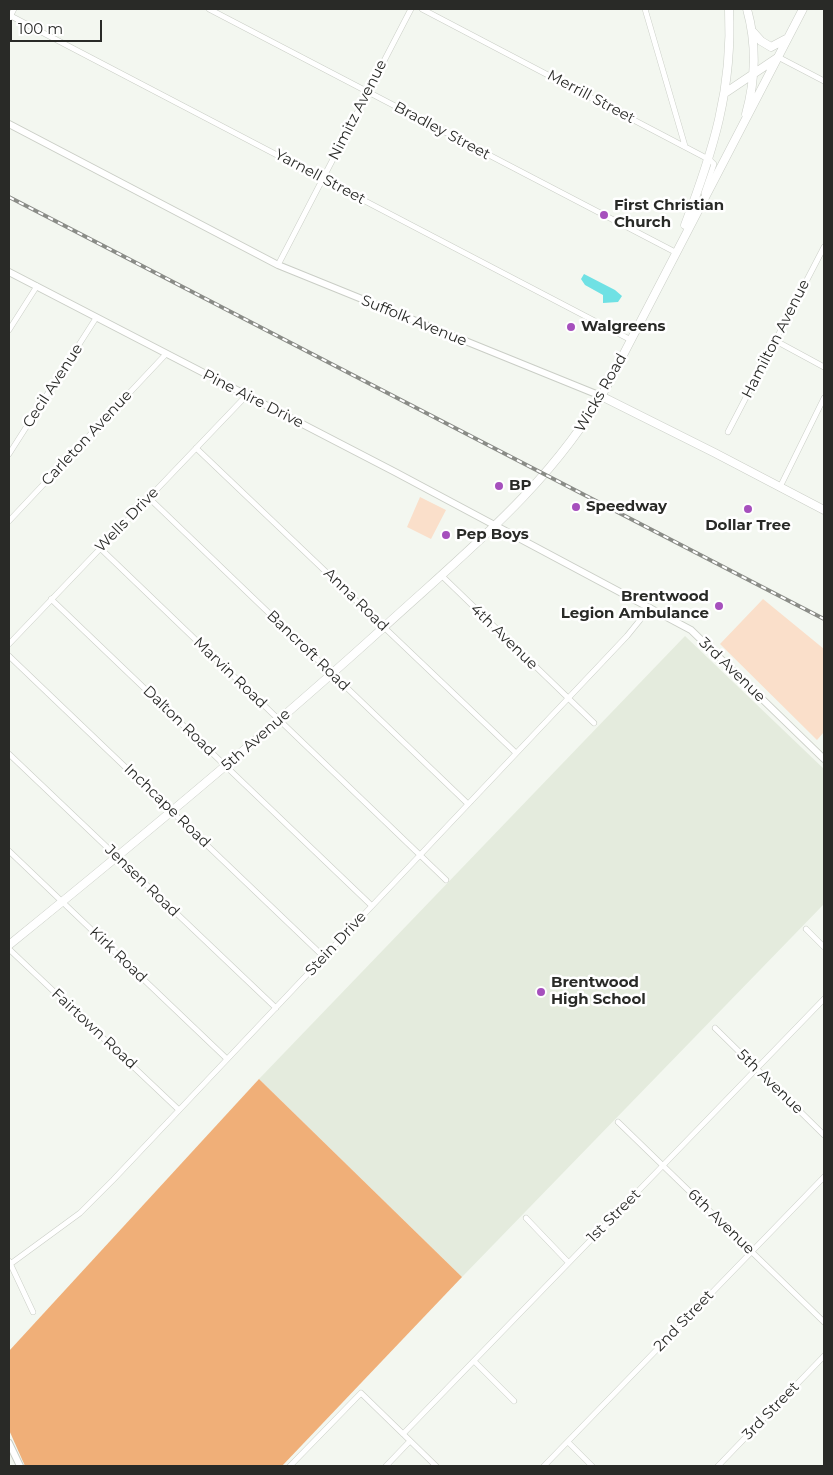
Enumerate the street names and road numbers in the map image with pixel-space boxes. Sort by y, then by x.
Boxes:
street label: Nimitz Avenue [325,57,391,163]
street label: Merrill Street [544,66,638,128]
street label: Bradley Street [391,98,493,164]
street label: Yarnell Street [272,146,368,208]
street label: Hamilton Avenue [738,277,814,401]
street label: Suffolk Avenue [359,292,469,350]
street label: Cecil Avenue [19,341,87,431]
street label: Wicks Road [571,350,631,436]
street label: Pine Aire Drive [200,366,306,432]
street label: Carleton Avenue [38,386,136,490]
street label: Wells Drive [92,484,162,556]
street label: Anna Road [320,565,392,635]
street label: 4th Avenue [467,600,541,674]
street label: Bancroft Road [263,607,353,695]
street label: Marvin Road [190,634,270,712]
street label: 3rd Avenue [695,634,769,706]
street label: Dalton Road [139,682,219,760]
street label: 5th Avenue [218,705,294,775]
street label: Inchcape Road [120,760,214,852]
street label: Jensen Road [101,841,183,921]
street label: Stein Drive [302,908,370,980]
street label: Kirk Road [86,923,150,987]
street label: Fairtown Road [48,985,140,1073]
street label: 5th Avenue [733,1046,807,1118]
street label: 1st Street [584,1186,644,1246]
street label: 6th Avenue [684,1186,758,1258]
street label: 2nd Street [650,1287,718,1355]
street label: 3rd Street [739,1378,803,1444]

